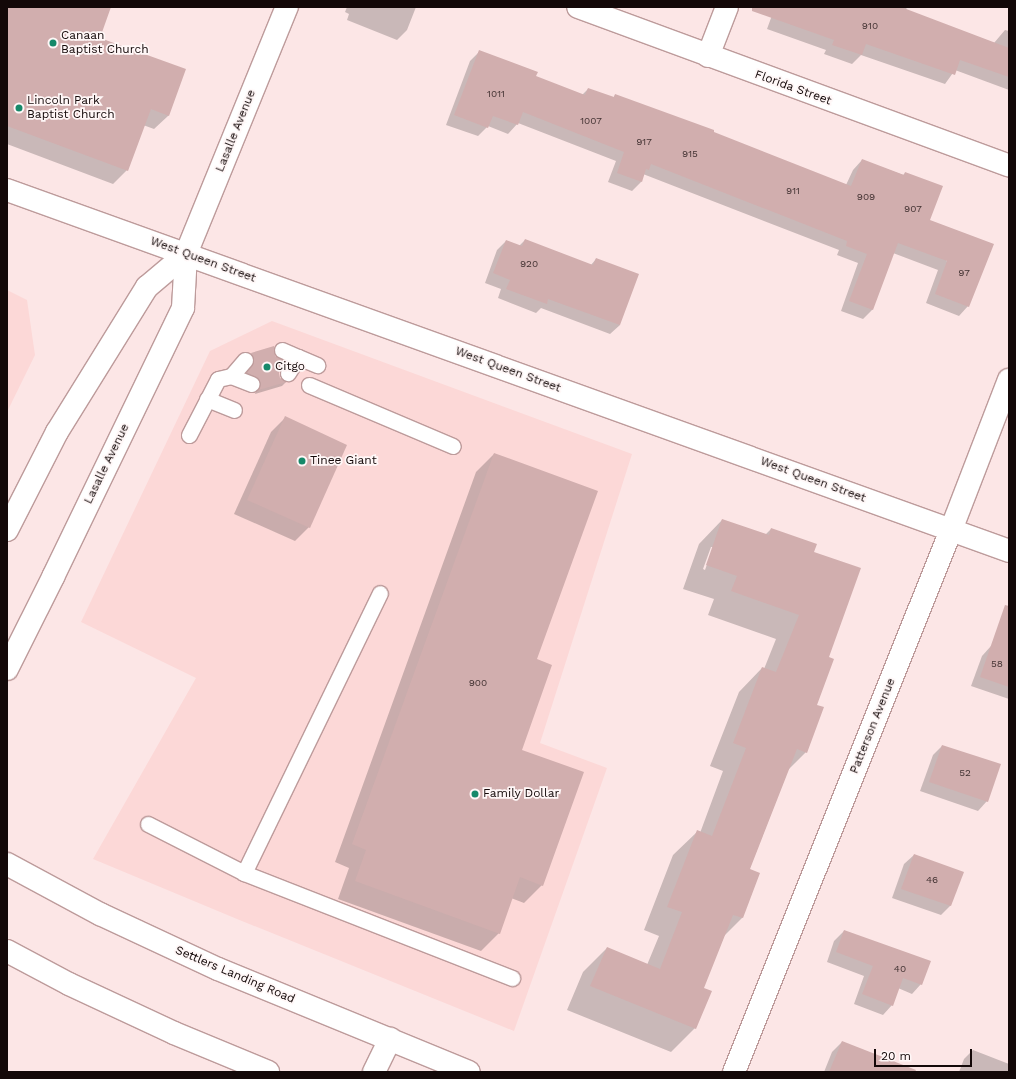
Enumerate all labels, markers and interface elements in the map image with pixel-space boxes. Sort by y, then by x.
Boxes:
house number: 910 [862,20,878,32]
place label: Canaan Baptist Church [61,29,149,57]
marker: Canaan Baptist Church [48,38,58,48]
street label: Florida Street [753,67,833,109]
street label: Lasalle Avenue [213,88,259,174]
house number: 1011 [487,88,505,100]
place label: Lincoln Park Baptist Church [27,94,115,122]
marker: Lincoln Park Baptist Church [14,103,24,113]
house number: 1007 [580,115,602,127]
house number: 917 [636,136,652,148]
house number: 915 [682,148,698,160]
house number: 911 [786,185,800,197]
house number: 909 [857,191,875,203]
house number: 907 [904,203,922,215]
street label: West Queen Street [148,234,258,286]
house number: 920 [520,258,538,270]
house number: 97 [958,267,970,279]
street label: West Queen Street [453,344,563,396]
place label: Citgo [275,360,305,374]
marker: Citgo [262,362,272,372]
street label: Lasalle Avenue [81,421,133,507]
place label: Tinee Giant [310,454,377,468]
street label: West Queen Street [758,454,868,506]
marker: Tinee Giant [297,456,307,466]
house number: 58 [991,658,1003,670]
street label: Patterson Avenue [847,676,899,776]
house number: 900 [469,677,487,689]
house number: 52 [959,767,971,779]
place label: Family Dollar [483,787,560,801]
marker: Family Dollar [470,789,480,799]
house number: 46 [926,874,938,886]
street label: Settlers Landing Road [173,943,297,1007]
house number: 40 [894,963,906,975]
scale bar [876,1041,974,1067]
text: 20 m [881,1049,911,1063]

